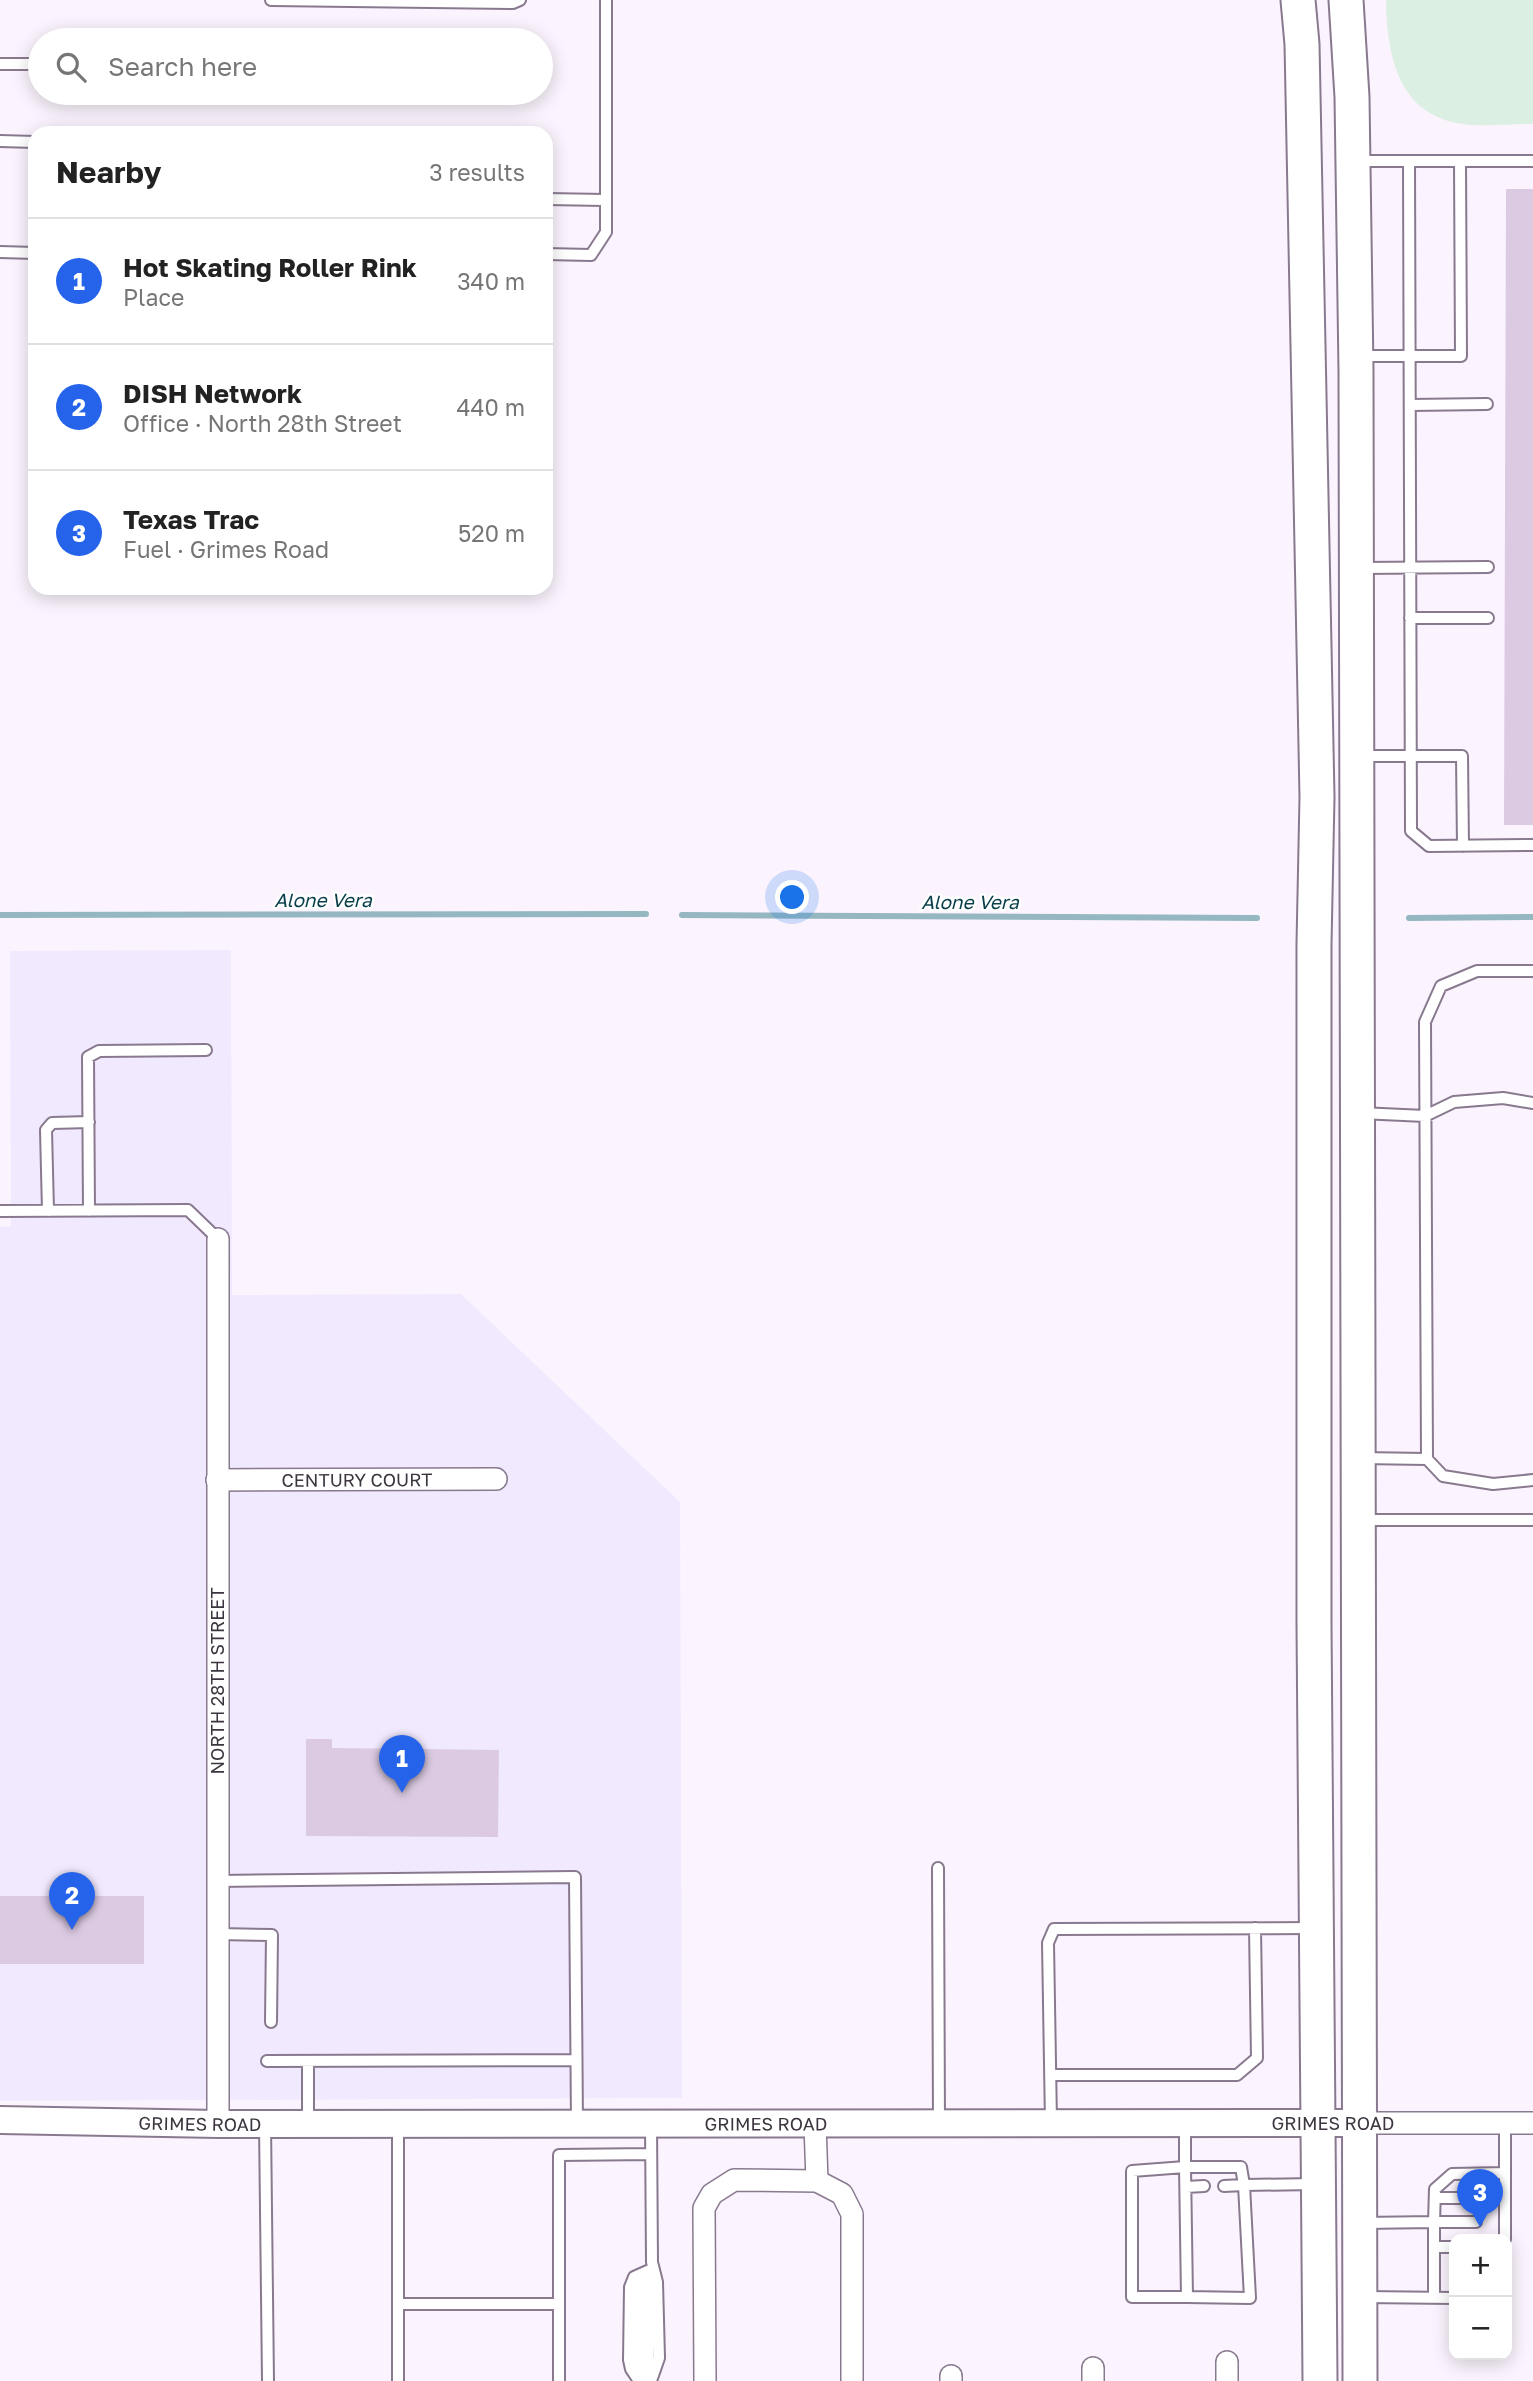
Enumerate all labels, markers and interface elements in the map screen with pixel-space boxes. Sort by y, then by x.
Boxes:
search box [28,28,553,105]
icon: search [52,48,90,86]
text: Search here [108,51,257,82]
text: Nearby [56,154,161,190]
text: 3 results [429,158,525,186]
text: Hot Skating Roller Rink [123,252,417,283]
text: 1 [73,267,85,295]
text: 340 m [457,267,525,295]
text: Place [123,283,184,311]
text: DISH Network [123,378,302,409]
text: 2 [72,393,86,421]
text: 440 m [457,393,525,421]
text: Office · North 28th Street [123,409,402,437]
text: Texas Trac [123,504,259,535]
text: 3 [72,519,86,547]
text: 520 m [458,519,525,547]
text: Fuel · Grimes Road [123,535,329,563]
your location [775,880,809,914]
water label: Alone Vera [274,888,373,911]
water label: Alone Vera [921,890,1020,913]
street label: CENTURY COURT [281,1468,432,1491]
street label: NORTH 28TH STREET [206,1587,228,1775]
pin: 1 [379,1735,425,1793]
pin: 2 [49,1872,95,1930]
street label: GRIMES ROAD [138,2112,261,2135]
street label: GRIMES ROAD [704,2112,827,2135]
street label: GRIMES ROAD [1272,2112,1394,2134]
pin: 3 [1457,2169,1503,2227]
map controls [1449,2234,1512,2360]
button: + [1449,2234,1512,2297]
button: − [1449,2297,1512,2360]

